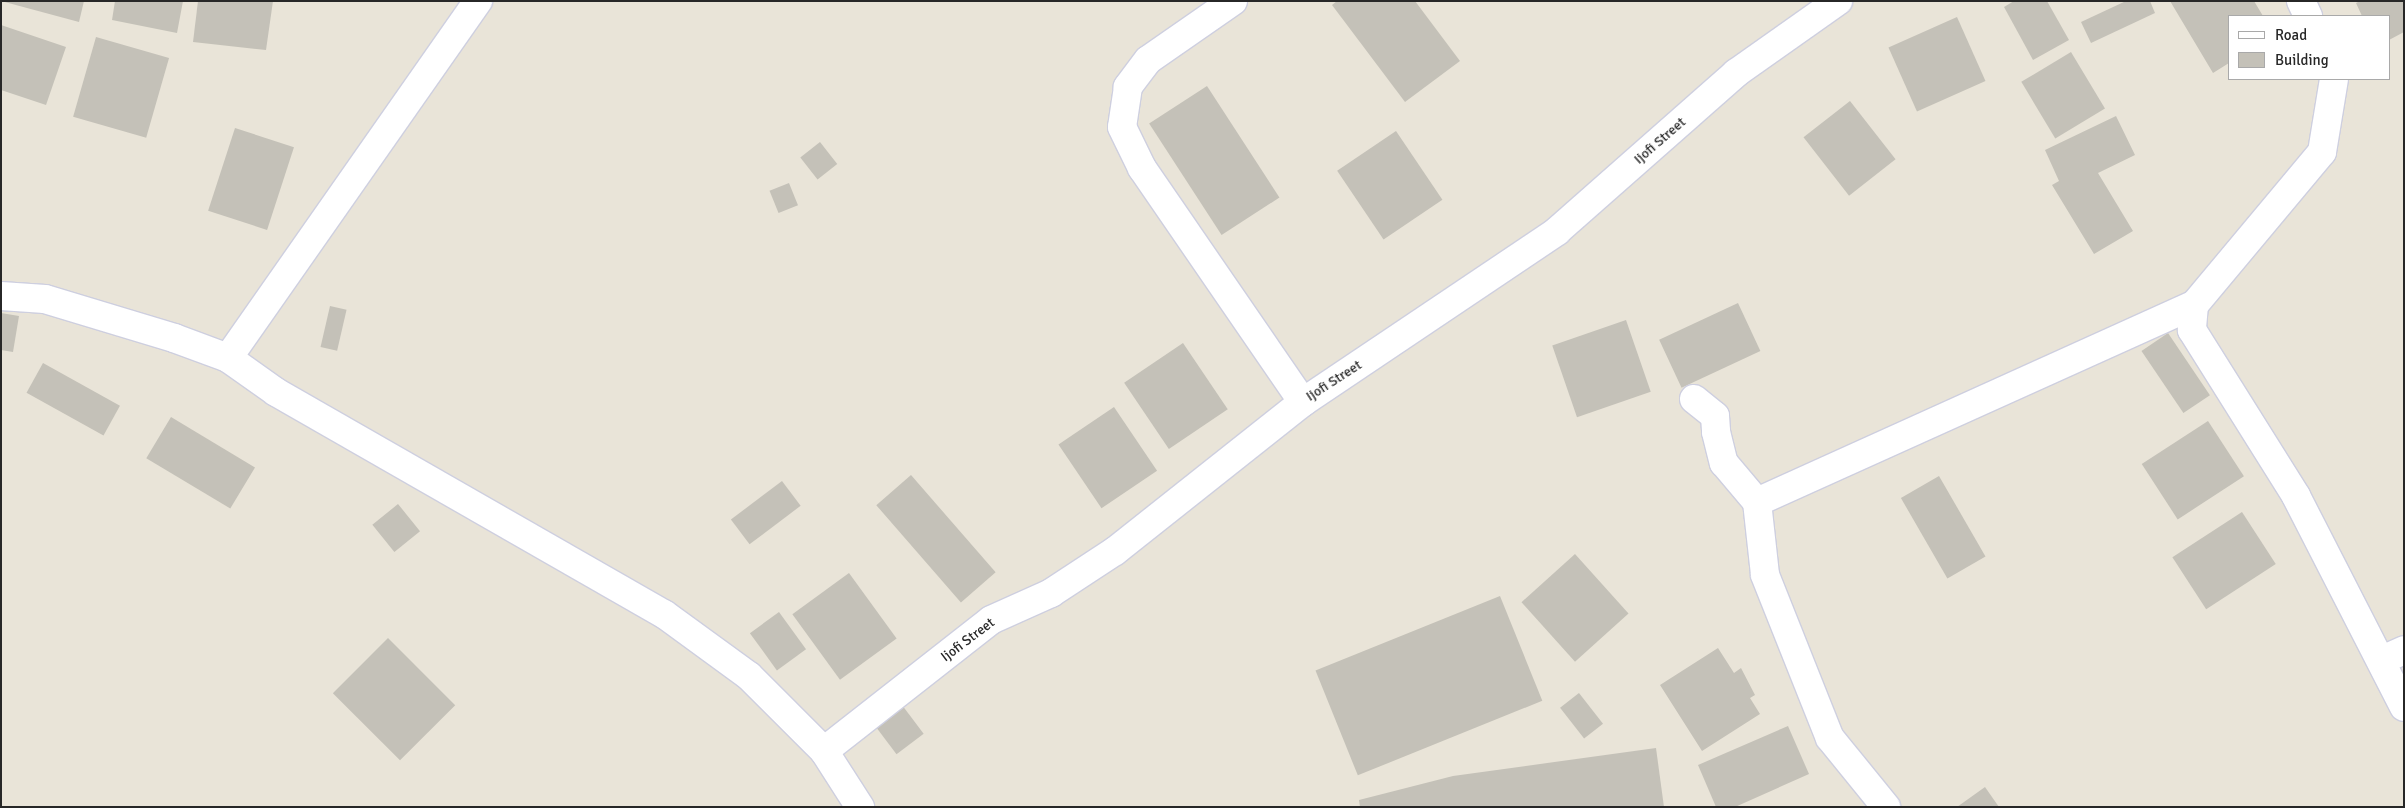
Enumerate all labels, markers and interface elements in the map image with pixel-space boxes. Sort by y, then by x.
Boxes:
legend [2228,15,2390,80]
text: Road [2275,26,2307,44]
text: Building [2275,51,2329,69]
street label: Ijofi Street [1631,114,1689,168]
street label: Ijofi Street [1303,357,1365,405]
street label: Ijofi Street [938,614,998,666]

